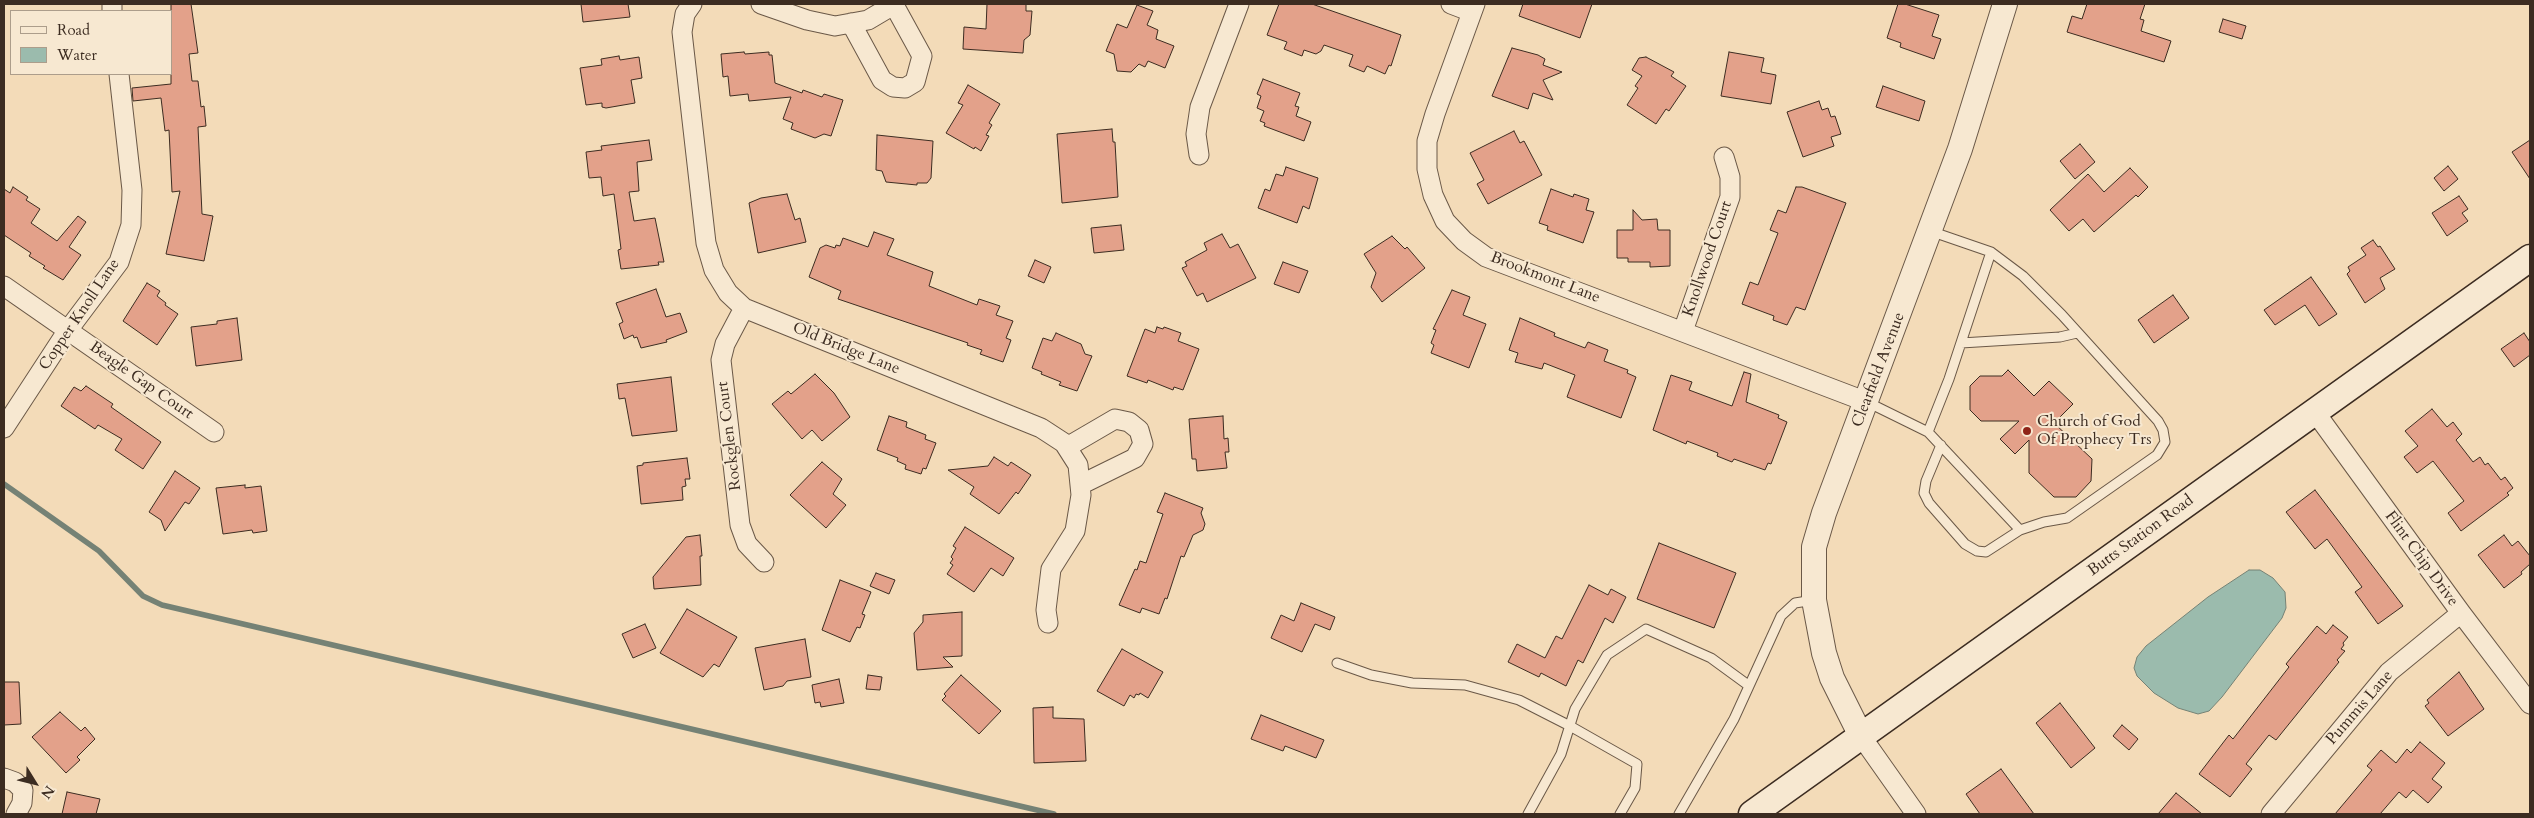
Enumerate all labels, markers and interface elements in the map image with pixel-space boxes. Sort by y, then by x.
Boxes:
legend [10,10,172,75]
text: Road [57,20,90,40]
text: Water [57,45,97,65]
street label: Knollwood Court [1679,199,1737,319]
street label: Brookmont Lane [1487,248,1603,308]
street label: Copper Knoll Lane [36,256,124,374]
street label: Clearfield Avenue [1848,310,1910,430]
street label: Old Bridge Lane [790,319,902,379]
street label: Beagle Gap Court [85,338,197,424]
street label: Rockglen Court [714,380,746,492]
place label: Church of God Of Prophecy Trs [2037,412,2151,450]
marker: Church of God Of Prophecy Trs [2021,425,2033,437]
street label: Butts Station Road [2084,491,2198,581]
street label: Flint Chip Drive [2380,508,2462,610]
street label: Pummis Lane [2322,667,2398,749]
north arrow [10,758,60,808]
text: N [36,782,59,803]

